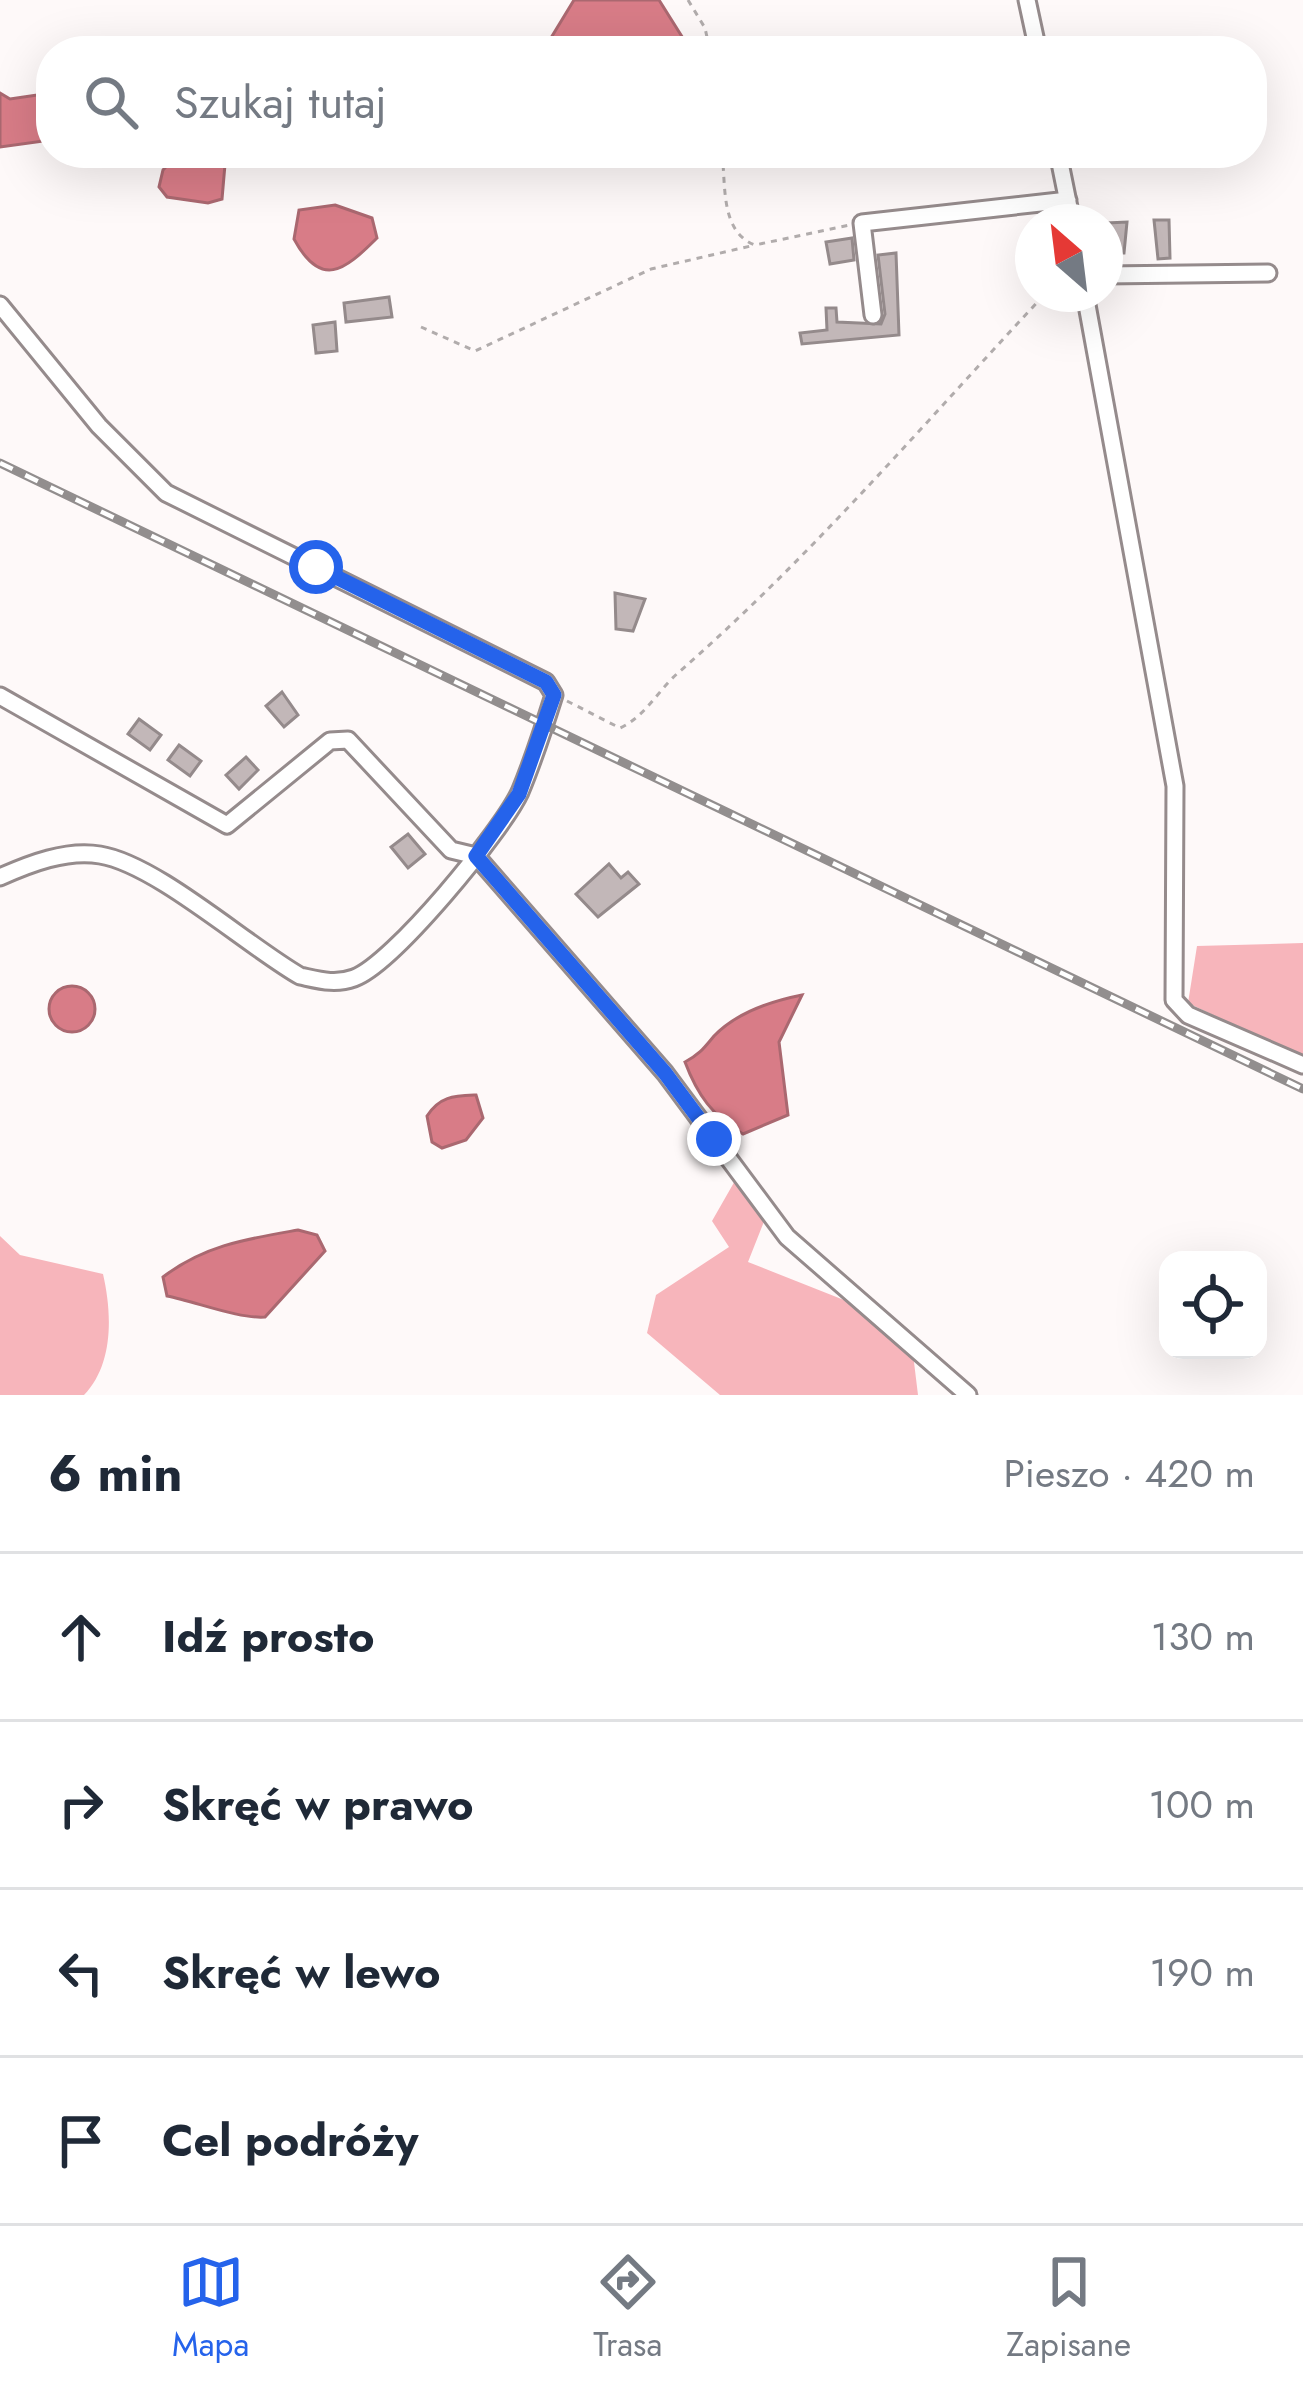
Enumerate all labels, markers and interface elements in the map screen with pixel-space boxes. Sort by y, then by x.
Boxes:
search box [36,36,1267,168]
icon: search [78,69,144,135]
text: Szukaj tutaj [174,70,387,135]
north arrow [1015,204,1123,312]
route start [289,540,343,594]
route end [687,1112,741,1166]
map controls [1159,1251,1267,1359]
button: locate [1159,1251,1267,1359]
text: 6 min [48,1436,183,1510]
text: Pieszo · 420 m [1003,1445,1255,1502]
icon: ahead [48,1604,114,1670]
text: Idź prosto [162,1604,375,1669]
text: 130 m [1151,1608,1255,1665]
icon: right [48,1772,114,1838]
text: Skręć w prawo [162,1772,474,1837]
text: 100 m [1149,1776,1255,1833]
icon: left [48,1940,114,2006]
text: Skręć w lewo [162,1940,441,2005]
text: 190 m [1149,1944,1255,2001]
icon: arrive [48,2108,114,2174]
text: Cel podróży [162,2108,418,2173]
tab: Mapa [172,2249,249,2368]
tab: Trasa [593,2249,662,2368]
tab: Zapisane [1006,2249,1131,2368]

